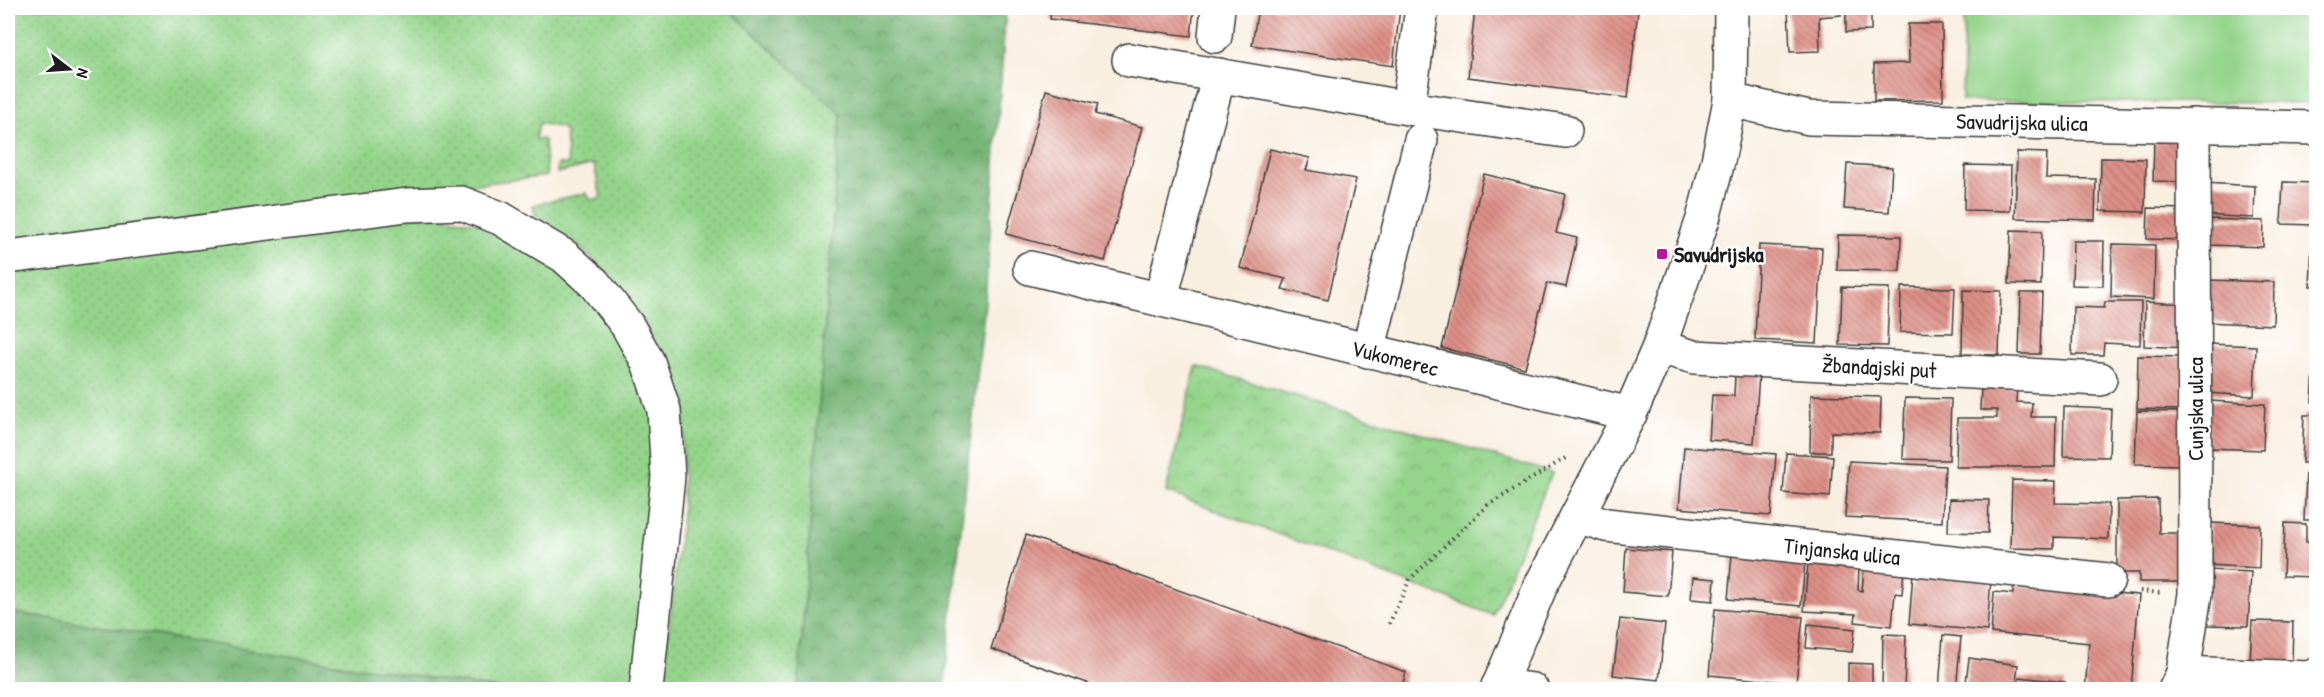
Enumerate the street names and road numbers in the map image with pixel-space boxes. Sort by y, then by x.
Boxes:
street label: Savudrijska ulica [1956,106,2088,138]
street label: Vukomerec [1348,333,1442,383]
street label: Žbandajski put [1821,349,1937,385]
street label: Cunjska ulica [2180,357,2210,461]
street label: Tinjanska ulica [1782,530,1902,572]

